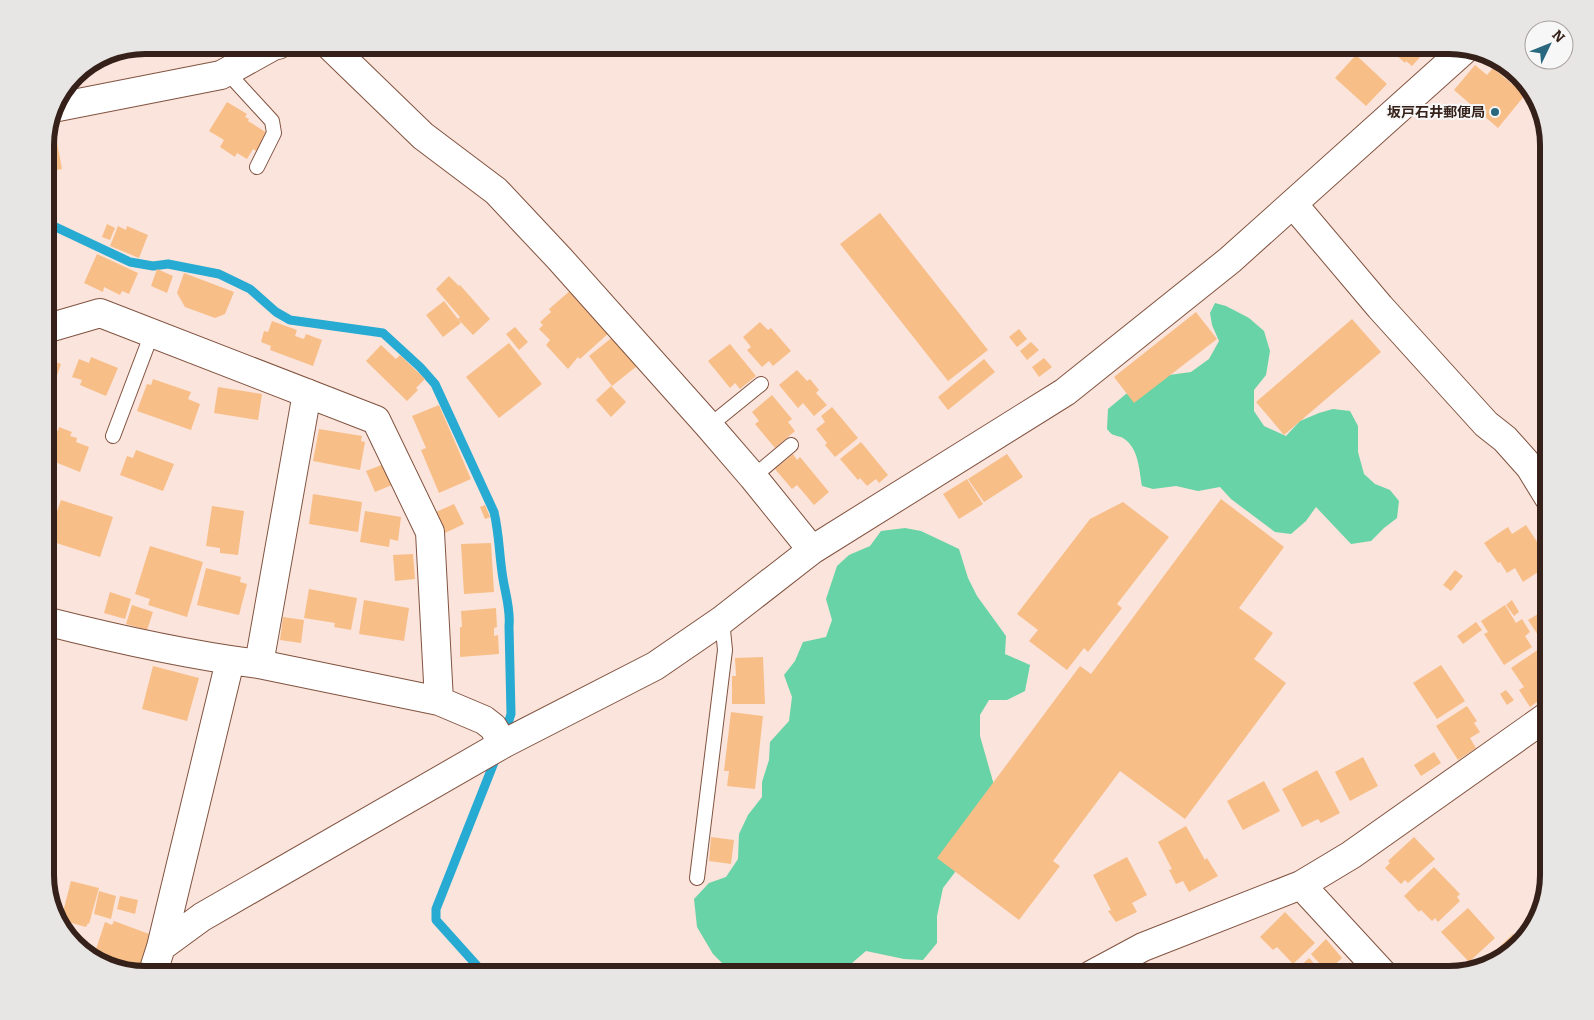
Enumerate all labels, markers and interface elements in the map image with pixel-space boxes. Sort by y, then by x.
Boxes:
north arrow [1524,20,1574,70]
text: N [1548,27,1568,46]
place label: 坂戸石井郵便局 [1387,104,1485,121]
marker: 坂戸石井郵便局 [1489,106,1501,118]

